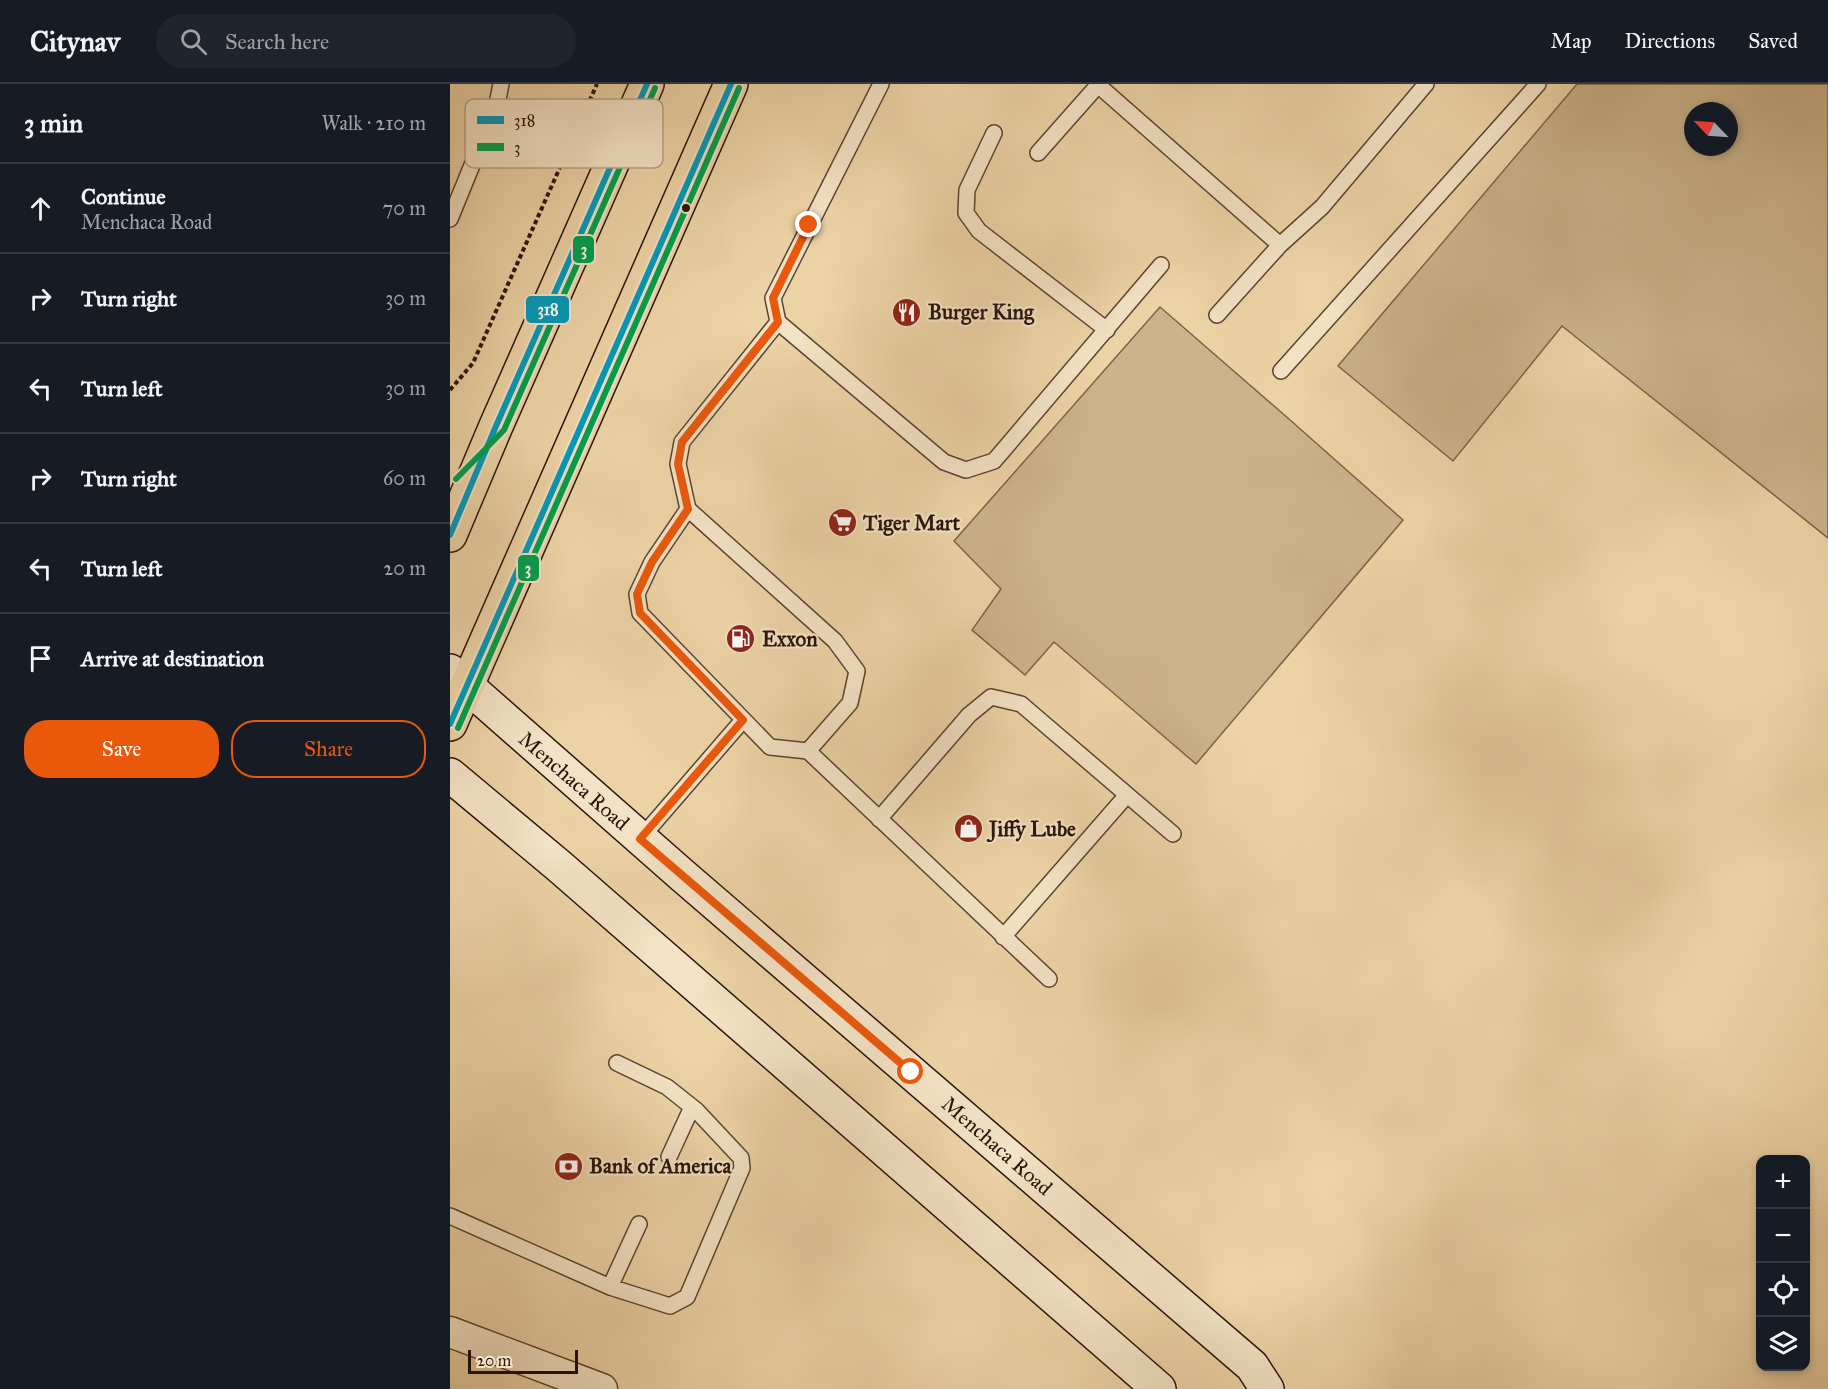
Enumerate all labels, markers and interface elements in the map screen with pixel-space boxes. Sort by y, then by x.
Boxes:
search box [156,14,576,68]
text: Citynav [30,24,120,59]
icon: search [177,25,210,58]
text: Search here [225,28,329,55]
text: Map [1551,28,1592,54]
text: Directions [1625,28,1715,54]
text: Saved [1748,28,1798,54]
legend [465,99,663,168]
north arrow [1684,102,1738,156]
text: 3 min [24,107,83,139]
text: Walk · 210 m [321,111,426,135]
text: 318 [514,111,535,130]
text: 3 [514,138,520,157]
text: Continue [81,183,166,210]
icon: ahead [24,192,57,225]
text: 70 m [383,196,426,220]
unlabelled marker [680,202,692,214]
text: Menchaca Road [81,210,212,234]
route end [795,211,821,237]
line badge: 3 [572,235,595,264]
text: 3 [581,240,587,260]
icon: right [24,282,57,315]
text: Turn right [81,285,177,312]
text: 30 m [385,286,426,310]
line badge: 318 [525,295,570,324]
restaurant icon: Burger King [891,296,923,328]
place label: Burger King [928,299,1035,325]
text: 318 [537,300,559,320]
icon: left [24,372,57,405]
text: Turn left [81,375,163,402]
text: 30 m [385,376,426,400]
icon: right [24,462,57,495]
text: Turn right [81,465,177,492]
text: 60 m [383,466,426,490]
supermarket icon: Tiger Mart [826,507,858,539]
place label: Tiger Mart [862,510,960,536]
icon: left [24,552,57,585]
line badge: 3 [517,554,540,582]
text: Turn left [81,555,163,582]
text: 20 m [383,556,426,580]
text: 3 [525,559,531,579]
fuel station icon: Exxon [725,623,757,655]
place label: Exxon [762,626,818,652]
icon: arrive [24,642,57,675]
text: Arrive at destination [81,645,264,672]
button: Save [24,720,219,778]
button: Share [231,720,426,778]
street label: Menchaca Road [513,726,635,836]
shop icon: Jiffy Lube [952,813,984,845]
place label: Jiffy Lube [986,816,1076,843]
route start [897,1058,923,1084]
street label: Menchaca Road [936,1091,1058,1201]
bank icon: Bank of America [552,1150,584,1182]
place label: Bank of America [589,1153,733,1179]
map controls [1756,1155,1810,1371]
button: + [1756,1155,1810,1209]
button: − [1756,1209,1810,1263]
button: locate [1756,1263,1810,1317]
button: layers [1756,1317,1810,1371]
scale bar [468,1347,578,1374]
text: 20 m [477,1351,511,1370]

